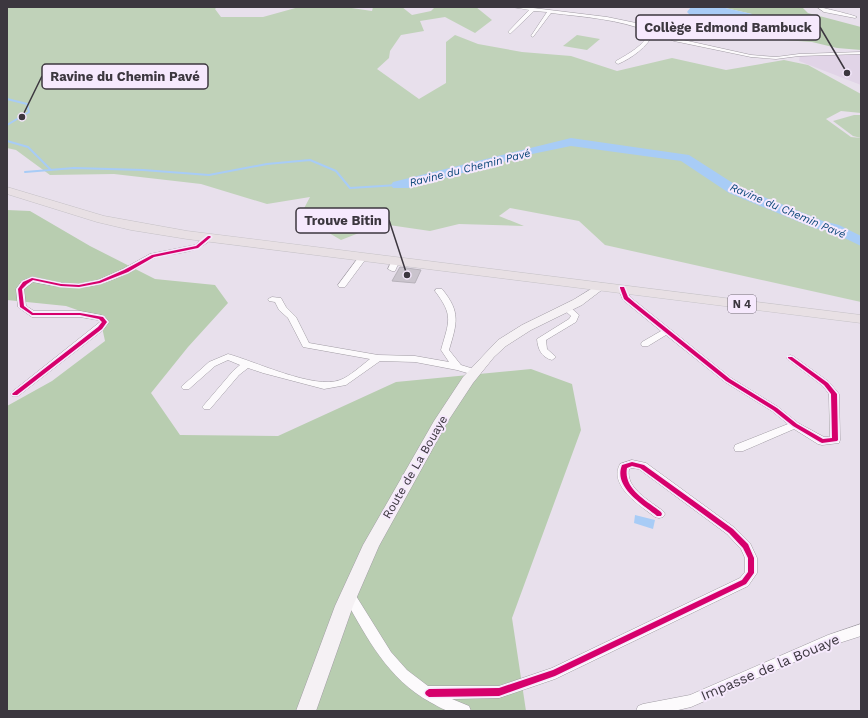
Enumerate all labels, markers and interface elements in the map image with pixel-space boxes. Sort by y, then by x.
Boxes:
callout: Collège Edmond Bambuck [636,15,820,40]
text: Collège Edmond Bambuck [644,20,813,35]
callout: Ravine du Chemin Pavé [42,64,208,89]
text: Ravine du Chemin Pavé [50,69,200,84]
water label: Ravine du Chemin Pavé [408,147,532,189]
water label: Ravine du Chemin Pavé [728,181,848,241]
callout: Trouve Bitin [296,208,389,233]
text: Trouve Bitin [304,213,382,228]
road number: N 4 [728,295,756,313]
street label: Route de La Bouaye [380,413,450,521]
street label: Impasse de la Bouaye [698,631,842,703]

